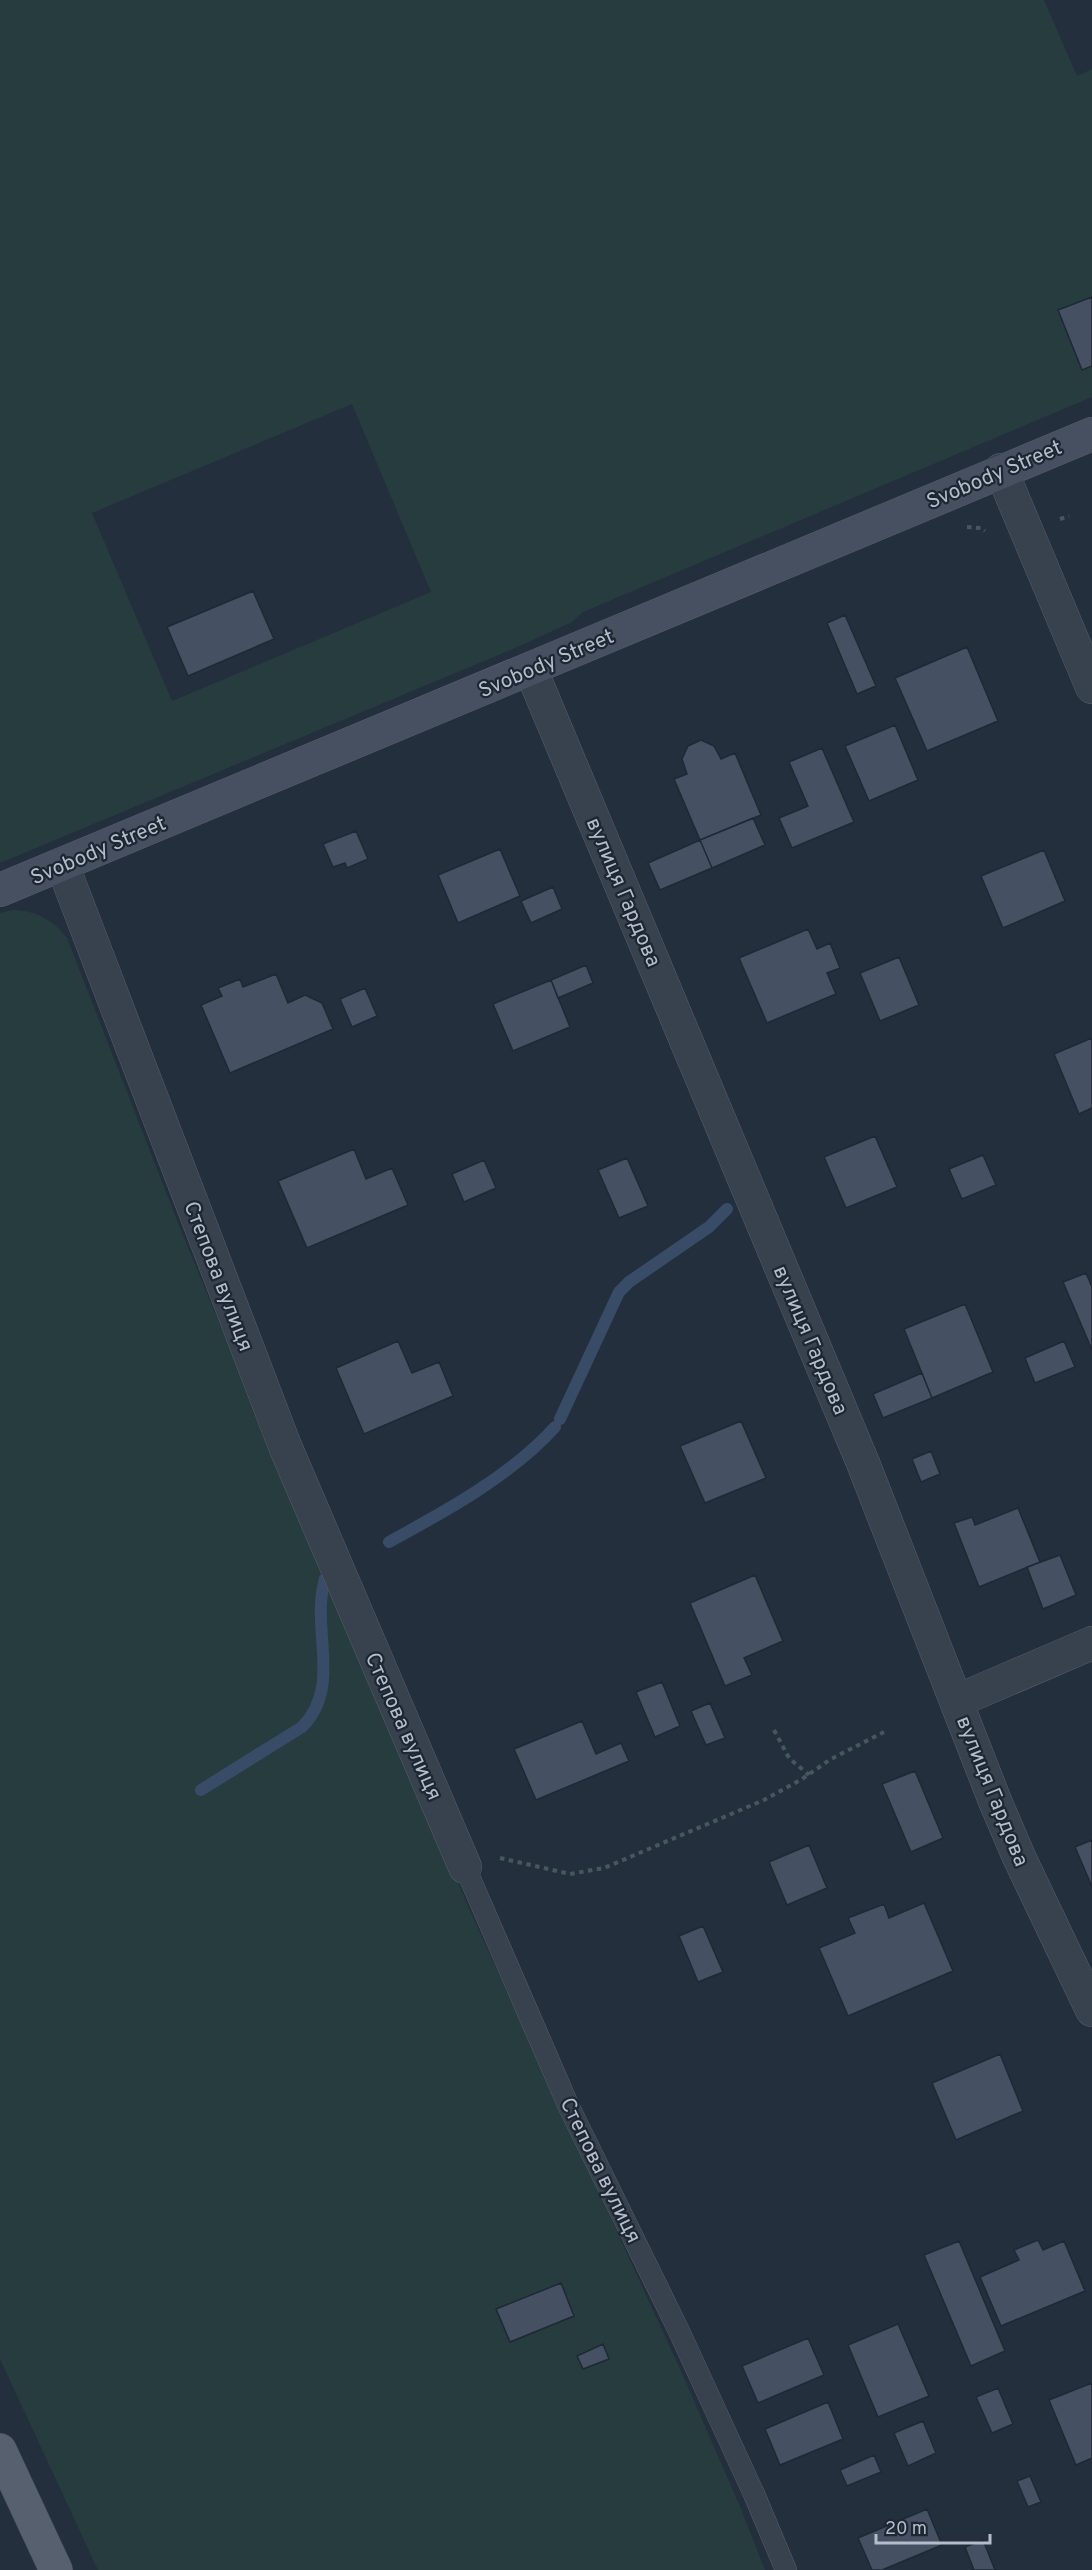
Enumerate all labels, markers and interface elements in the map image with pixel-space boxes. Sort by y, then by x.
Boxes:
street label: Svobody Street [923,435,1066,516]
street label: Svobody Street [475,624,618,705]
street label: Svobody Street [27,811,170,892]
street label: вулиця Гардова [579,814,666,971]
street label: Степова вулиця [177,1198,259,1355]
street label: вулиця Гардова [766,1262,853,1419]
street label: Степова вулиця [358,1649,447,1805]
street label: вулиця Гардова [949,1712,1034,1871]
street label: Степова вулиця [553,2093,647,2248]
scale bar [876,2507,990,2545]
text: 20 m [885,2518,927,2541]

